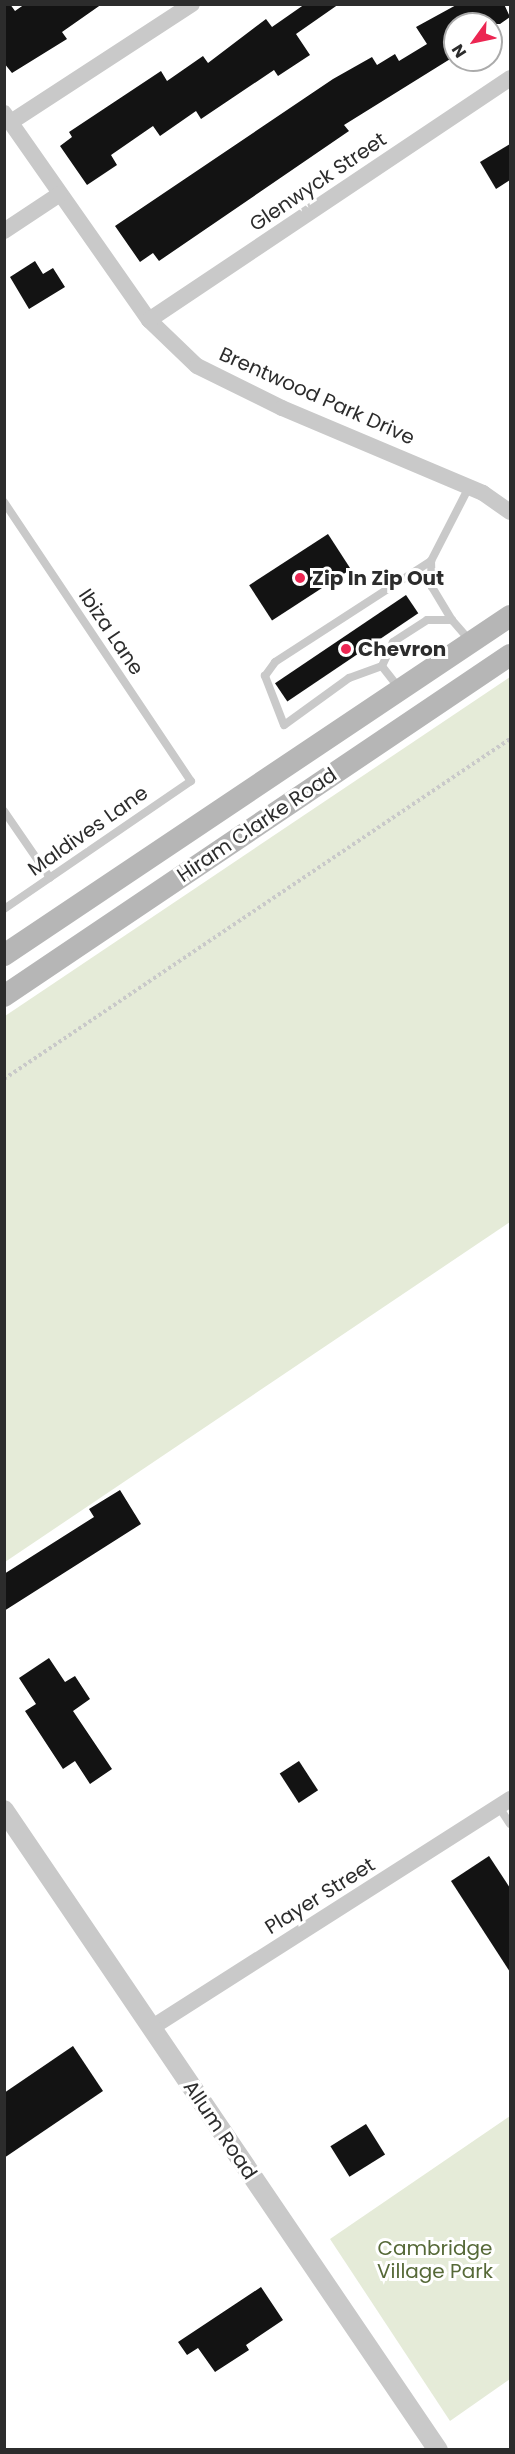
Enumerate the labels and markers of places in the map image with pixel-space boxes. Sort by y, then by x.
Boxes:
place label: Zip In Zip Out [312,566,444,590]
marker: Zip In Zip Out [293,571,307,585]
place label: Chevron [358,637,446,661]
marker: Chevron [339,642,353,656]

